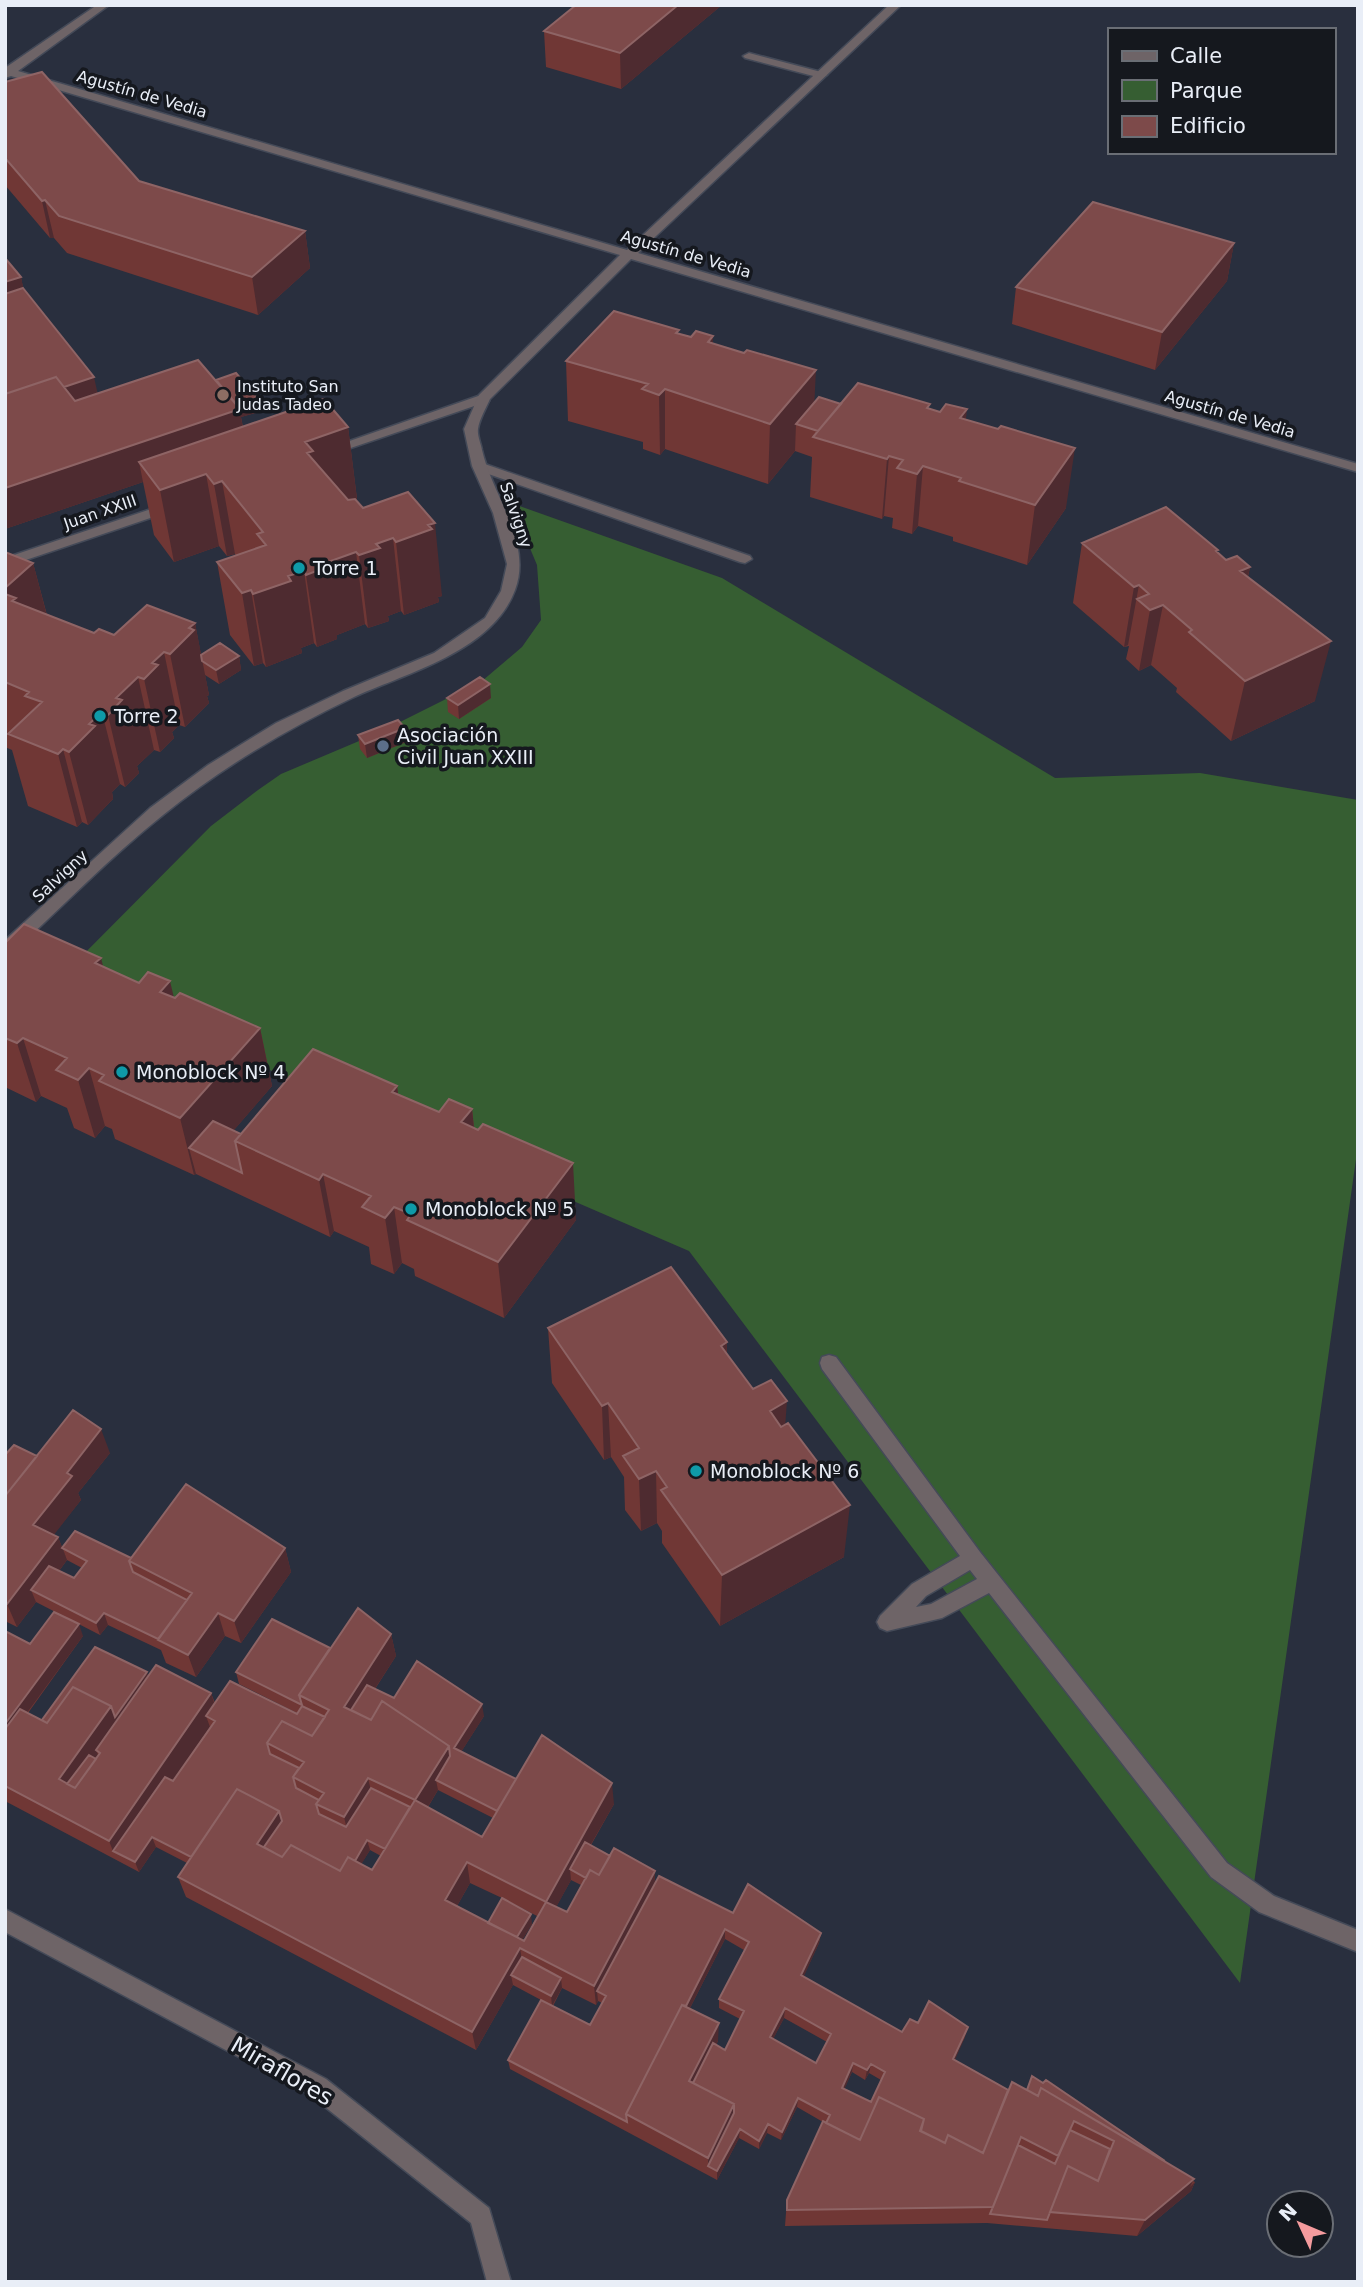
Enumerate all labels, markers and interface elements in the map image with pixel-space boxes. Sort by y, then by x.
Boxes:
legend [1108,28,1335,154]
text: Calle [1170,44,1222,68]
street label: Agustín de Vedia [75,66,209,122]
text: Parque [1170,79,1242,103]
text: Edificio [1170,114,1246,138]
street label: Agustín de Vedia [619,226,753,282]
place label: Instituto San Judas Tadeo [236,377,339,414]
street label: Agustín de Vedia [1163,386,1297,442]
marker: Instituto San Judas Tadeo [215,387,231,403]
street label: Salvigny [496,480,536,550]
street label: Juan XXIII [60,491,139,534]
place label: Torre 1 [312,557,378,579]
marker: Torre 1 [291,560,307,576]
place label: Torre 2 [113,705,179,727]
marker: Torre 2 [92,708,108,724]
place label: Asociación Civil Juan XXIII [397,724,534,768]
marker: Asociación Civil Juan XXIII [375,738,391,754]
street label: Salvigny [29,846,91,906]
place label: Monoblock Nº 4 [136,1061,285,1083]
marker: Monoblock Nº 4 [114,1064,130,1080]
place label: Monoblock Nº 5 [425,1198,574,1220]
marker: Monoblock Nº 5 [403,1201,419,1217]
place label: Monoblock Nº 6 [710,1460,859,1482]
marker: Monoblock Nº 6 [688,1463,704,1479]
street label: Miraflores [226,2031,338,2111]
north arrow [1265,2189,1335,2259]
text: N [1274,2199,1301,2226]

